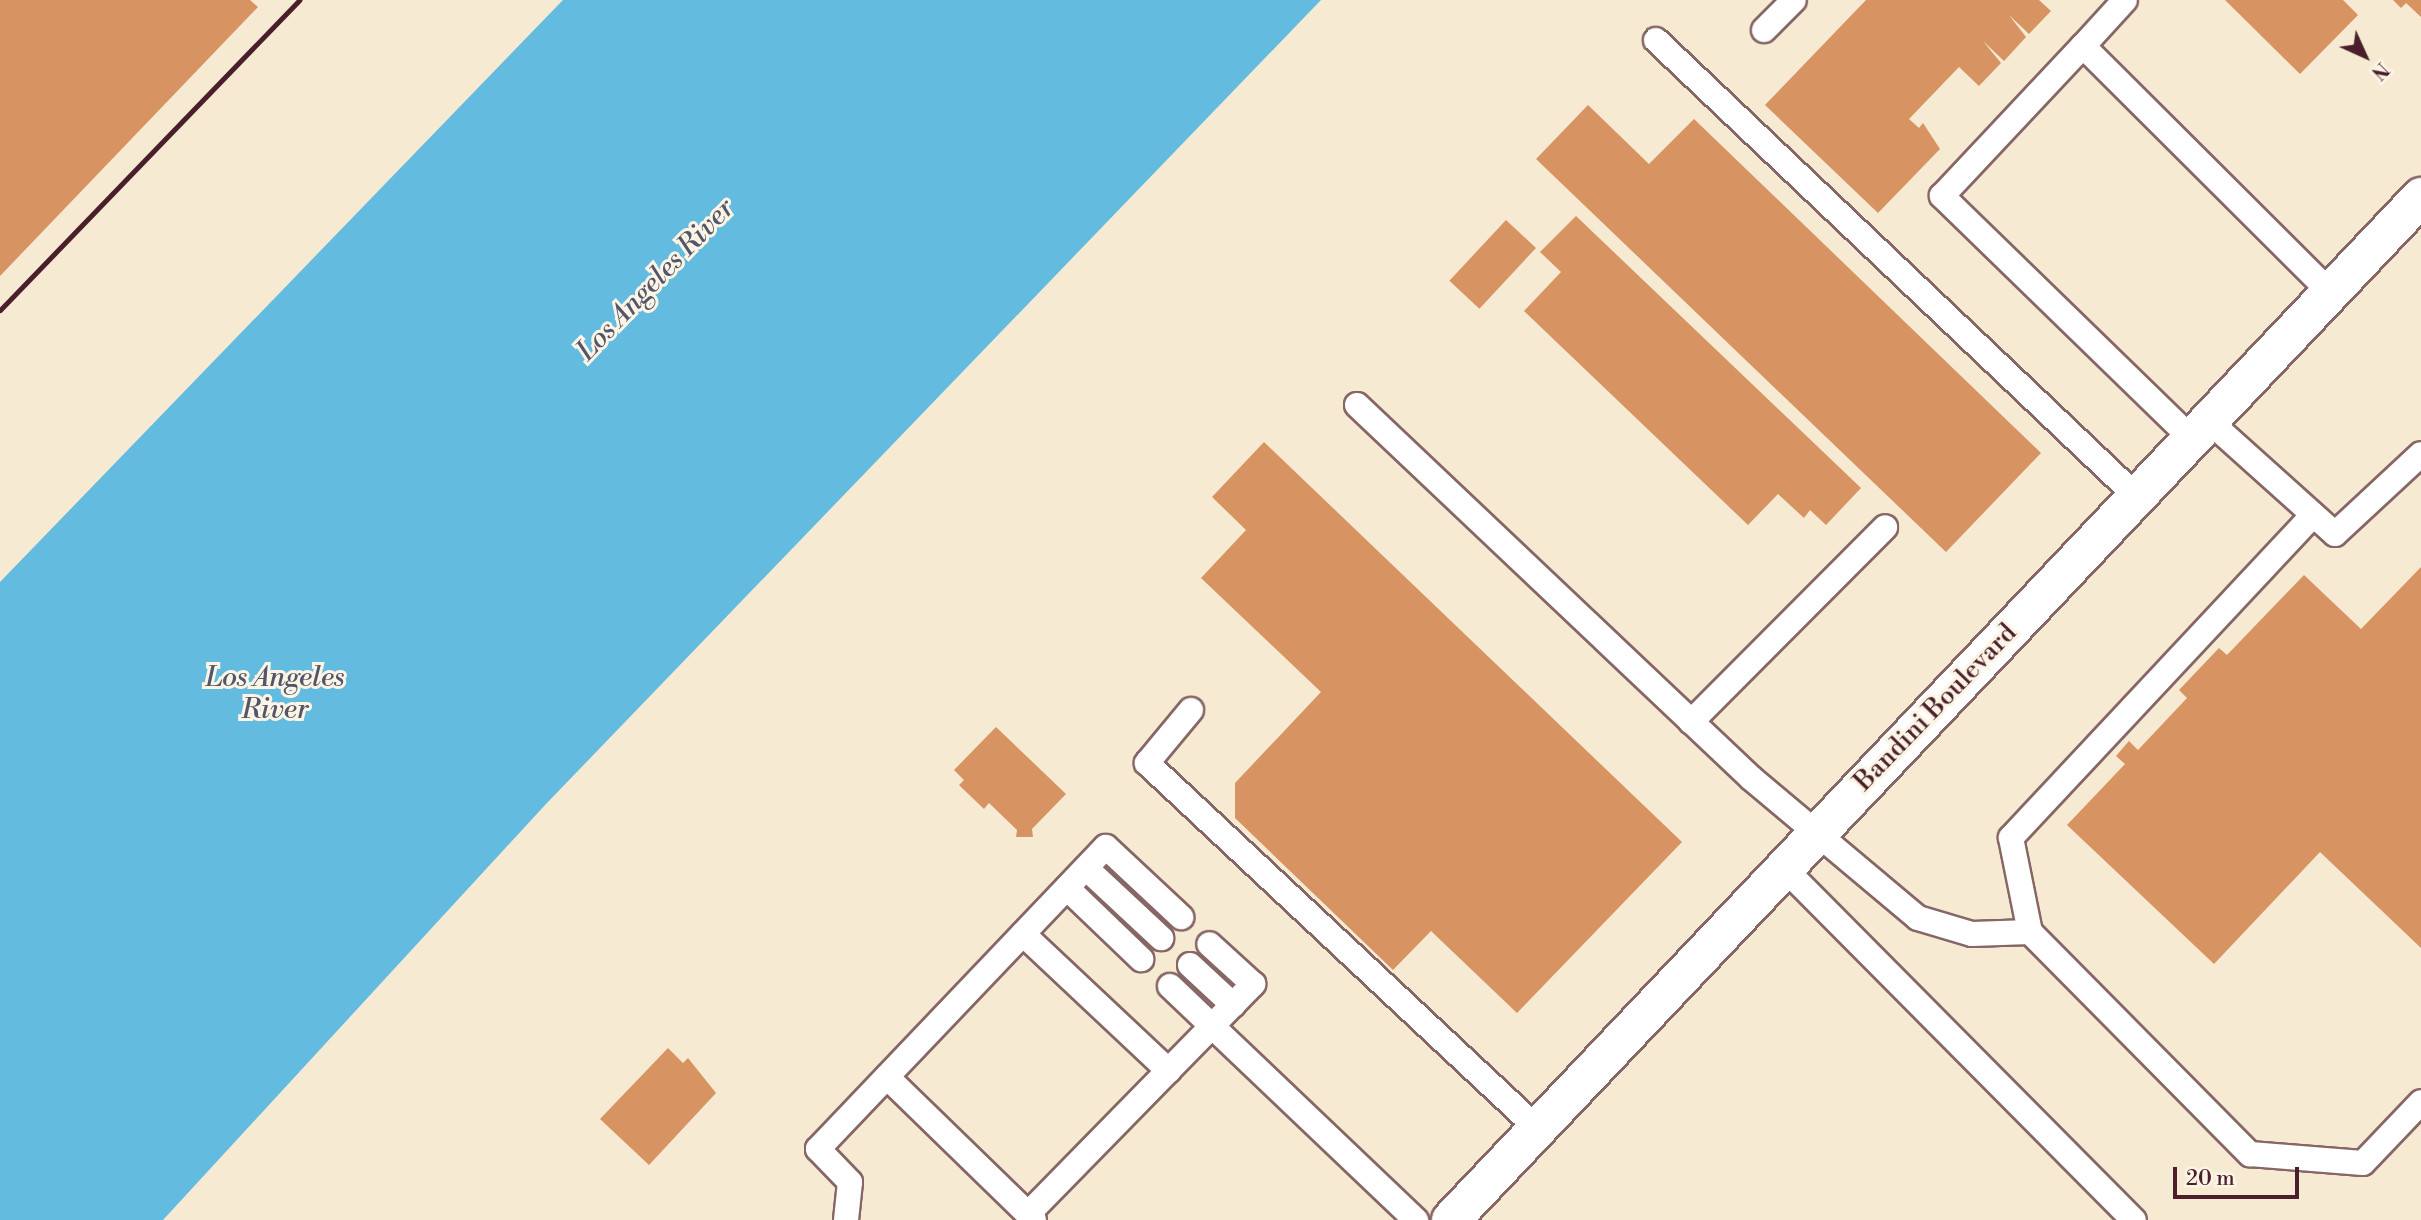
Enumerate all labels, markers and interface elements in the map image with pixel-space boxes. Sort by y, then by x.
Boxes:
north arrow [2330,21,2400,91]
text: N [2366,57,2394,85]
water label: Los Angeles River [570,192,742,368]
street label: Bandini Boulevard [1848,618,2024,798]
water label: Los Angeles River [205,661,345,727]
scale bar [2176,1154,2302,1198]
text: 20 m [2186,1166,2235,1192]

